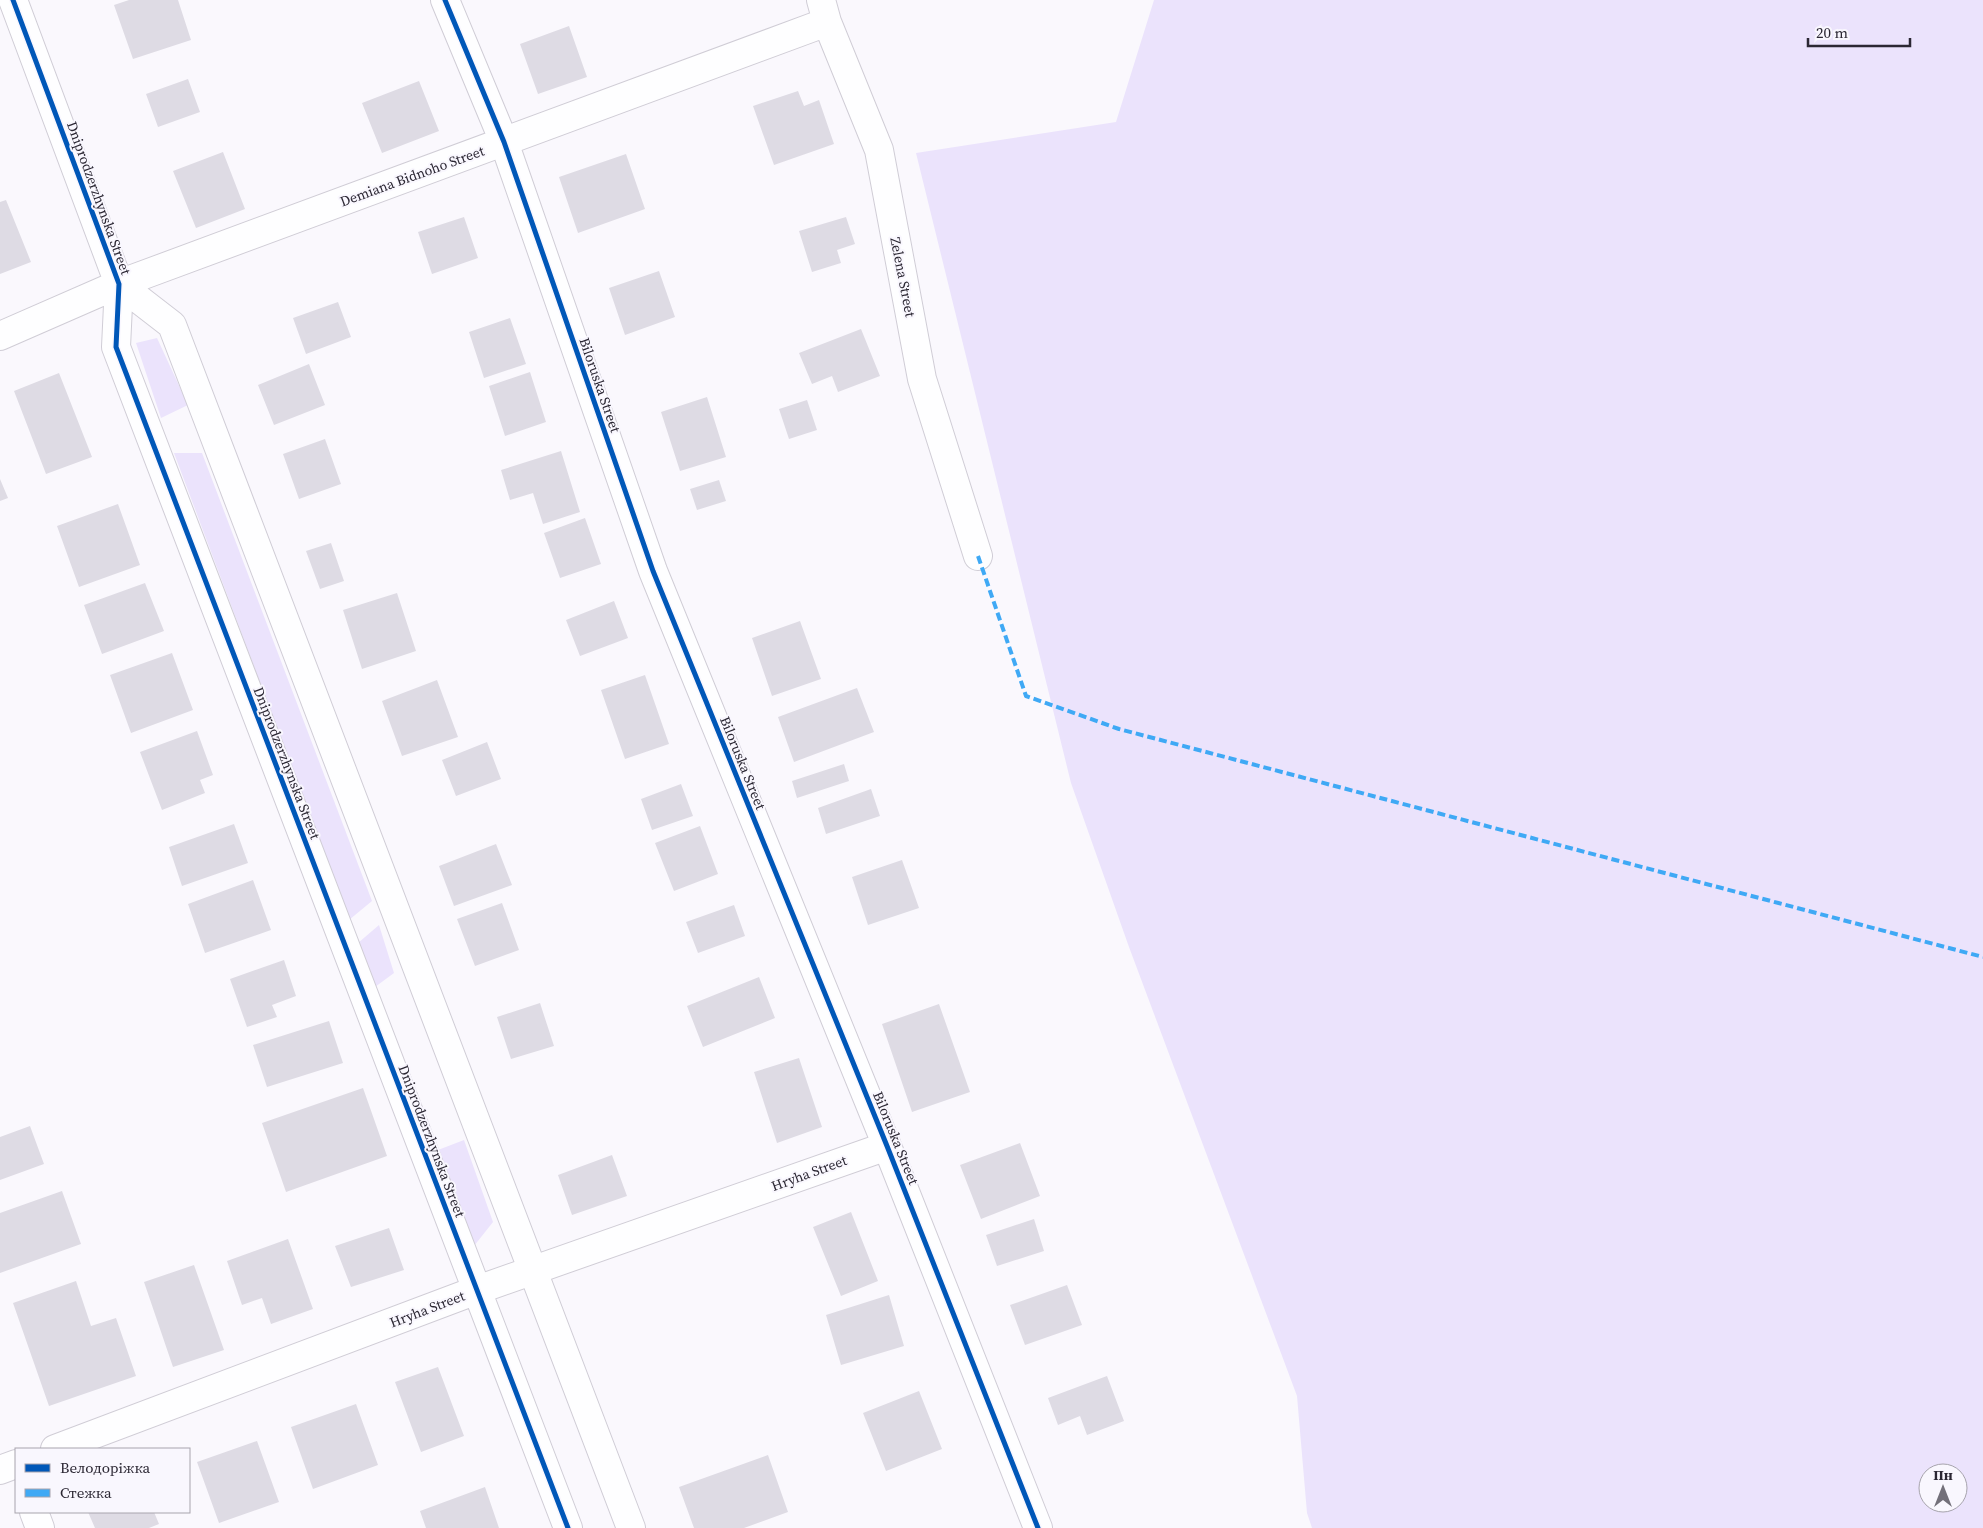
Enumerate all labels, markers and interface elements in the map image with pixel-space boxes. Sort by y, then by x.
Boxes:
scale bar [1808,15,1910,47]
text: 20 m [1816,22,1848,43]
street label: Dniprodzerzhynska Street [62,119,136,278]
street label: Demiana Bidnoho Street [337,140,487,211]
street label: Zelena Street [885,235,921,319]
street label: Biloruska Street [574,335,626,436]
street label: Dniprodzerzhynska Street [249,684,325,842]
street label: Biloruska Street [715,713,771,813]
street label: Dniprodzerzhynska Street [394,1062,470,1220]
street label: Biloruska Street [868,1088,924,1188]
street label: Hryha Street [768,1150,850,1196]
street label: Hryha Street [387,1285,468,1332]
legend [15,1448,190,1513]
text: Велодоріжка [60,1457,150,1478]
north arrow [1918,1463,1968,1513]
text: Пн [1933,1465,1953,1485]
text: Стежка [60,1482,112,1503]

